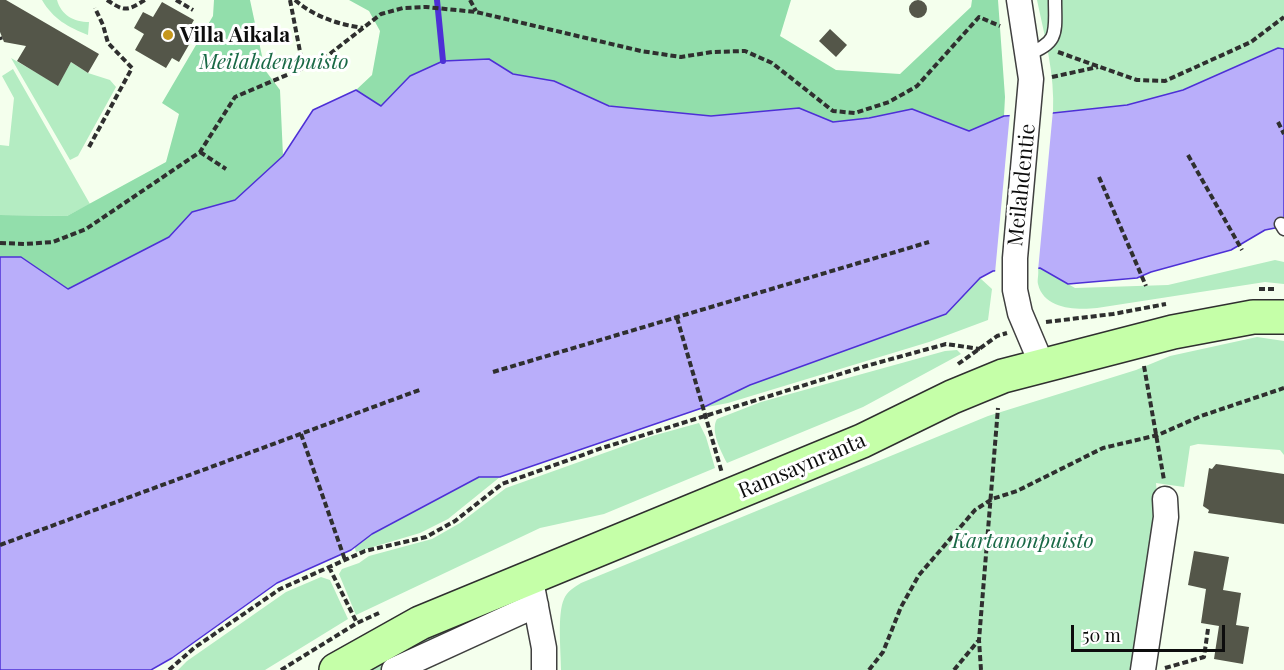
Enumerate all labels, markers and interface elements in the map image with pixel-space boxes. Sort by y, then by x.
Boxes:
place label: Villa Aikala [180,22,290,48]
marker: Villa Aikala [161,28,175,42]
park label: Meilahdenpuisto [199,49,349,75]
street label: Meilahdentie [1003,122,1041,248]
street label: Ramsaynranta [735,428,869,504]
park label: Kartanonpuisto [952,528,1094,554]
scale bar [1074,613,1228,651]
text: 50 m [1082,623,1121,647]

